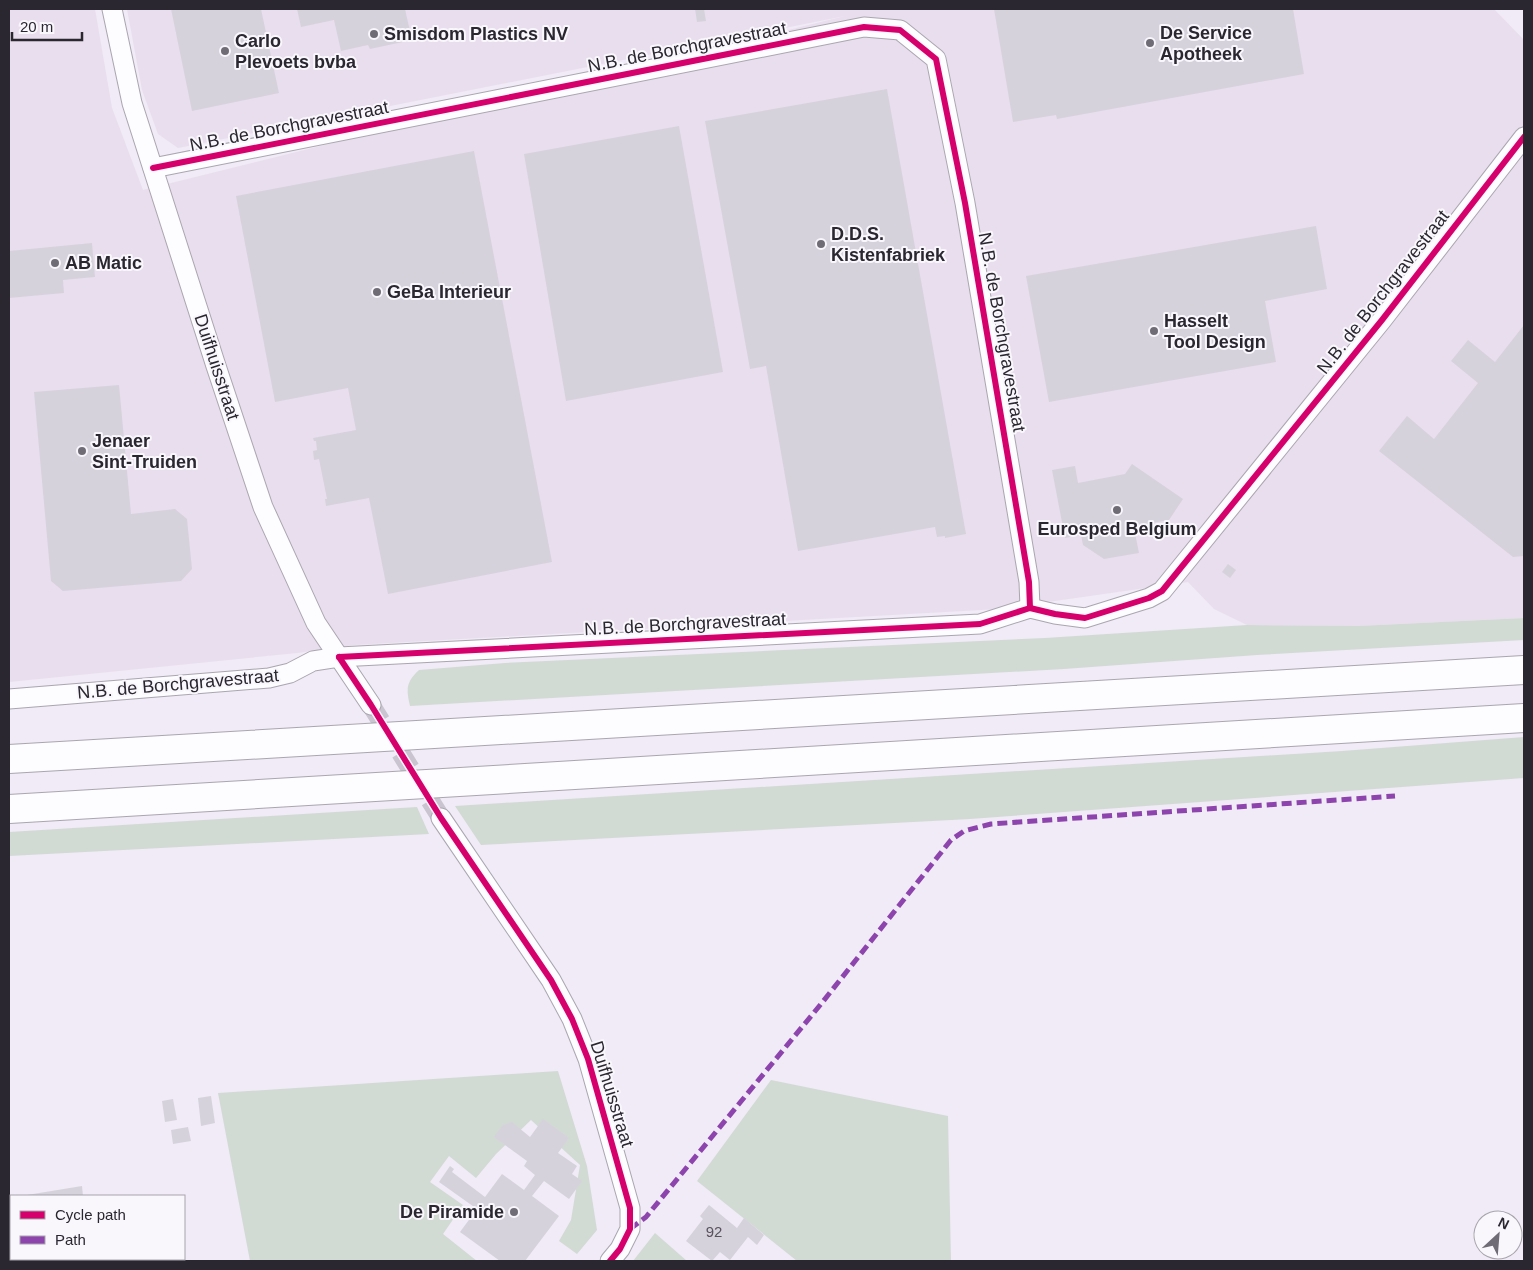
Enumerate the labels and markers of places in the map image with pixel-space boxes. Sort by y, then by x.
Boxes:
place label: De Service Apotheek [1160,23,1252,64]
place label: Smisdom Plastics NV [384,24,568,44]
marker: Smisdom Plastics NV [368,28,380,40]
place label: Carlo Plevoets bvba [235,31,357,72]
marker: De Service Apotheek [1144,37,1156,49]
marker: Carlo Plevoets bvba [219,45,231,57]
place label: D.D.S. Kistenfabriek [831,224,946,265]
marker: D.D.S. Kistenfabriek [815,238,827,250]
place label: AB Matic [65,253,142,273]
marker: AB Matic [49,257,61,269]
place label: GeBa Interieur [387,282,511,302]
marker: GeBa Interieur [371,286,383,298]
place label: Hasselt Tool Design [1164,311,1266,352]
marker: Hasselt Tool Design [1148,325,1160,337]
place label: Jenaer Sint-Truiden [92,431,197,472]
marker: Jenaer Sint-Truiden [76,445,88,457]
marker: Eurosped Belgium [1111,504,1123,516]
place label: Eurosped Belgium [1037,519,1197,539]
place label: De Piramide [400,1202,504,1222]
marker: De Piramide [508,1206,520,1218]

